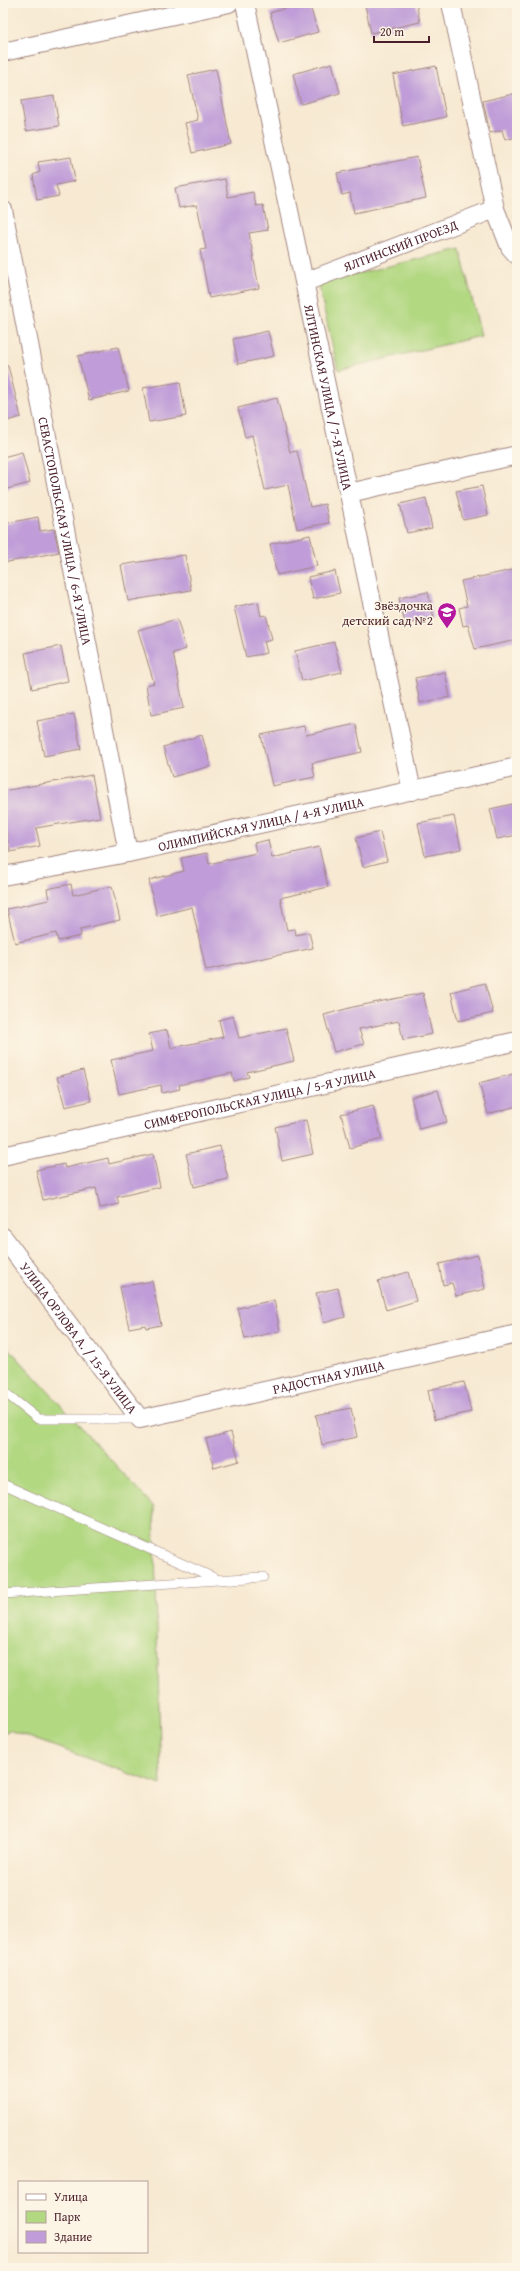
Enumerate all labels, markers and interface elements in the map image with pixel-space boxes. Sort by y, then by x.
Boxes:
scale bar [374,18,429,44]
text: 20 m [380,23,404,40]
street label: ЯЛТИНСКИЙ ПРОЕЗД [339,215,460,276]
street label: ЯЛТИНСКАЯ УЛИЦА / 7-Я УЛИЦА [299,302,358,492]
street label: СЕВАСТОПОЛЬСКАЯ УЛИЦА / 6-Я УЛИЦА [34,415,97,647]
place label: Звёздочка детский сад №2 [342,596,434,630]
school or university icon: Звёздочка детский сад №2 [436,601,458,629]
street label: ОЛИМПИЙСКАЯ УЛИЦА / 4-Я УЛИЦА [156,792,365,856]
street label: СИМФЕРОПОЛЬСКАЯ УЛИЦА / 5-Я УЛИЦА [142,1063,377,1134]
street label: УЛИЦА ОРЛОВА А. / 15-Я УЛИЦА [16,1258,142,1417]
street label: РАДОСТНАЯ УЛИЦА [271,1355,386,1398]
legend [18,2181,148,2253]
text: Улица [54,2188,88,2205]
text: Парк [54,2208,81,2225]
text: Здание [54,2228,93,2245]

